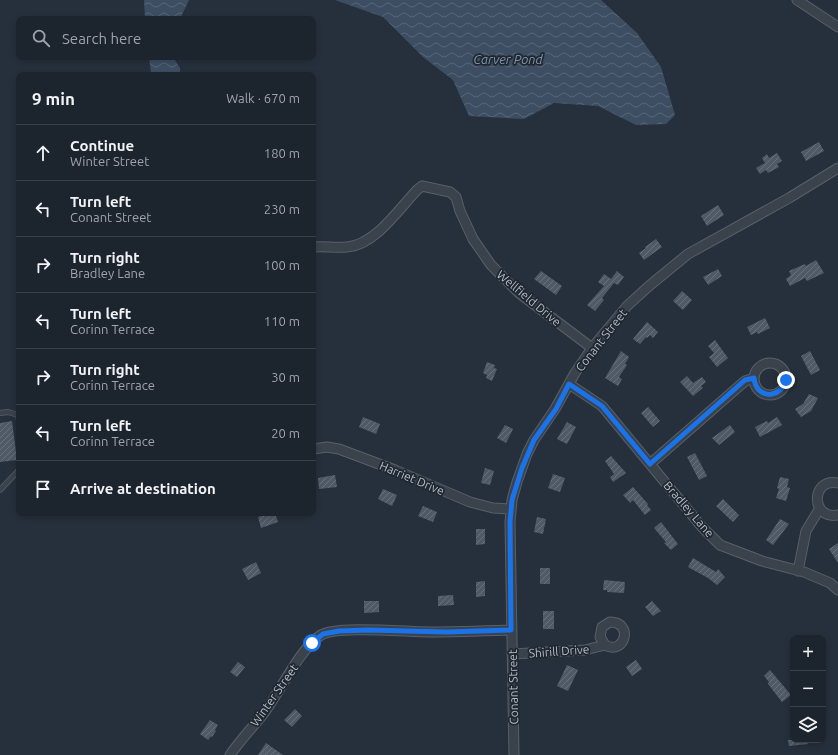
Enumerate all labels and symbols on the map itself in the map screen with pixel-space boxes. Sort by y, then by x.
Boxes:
water label: Carver Pond [473,52,544,66]
street label: Wellfield Drive [494,268,564,328]
street label: Conant Street [573,306,629,374]
route end [777,371,795,389]
street label: Harriet Drive [378,459,446,497]
street label: Bradley Lane [661,479,717,539]
route start [303,634,321,652]
street label: Shirill Drive [528,642,590,660]
street label: Conant Street [506,649,520,725]
street label: Winter Street [248,661,300,729]

